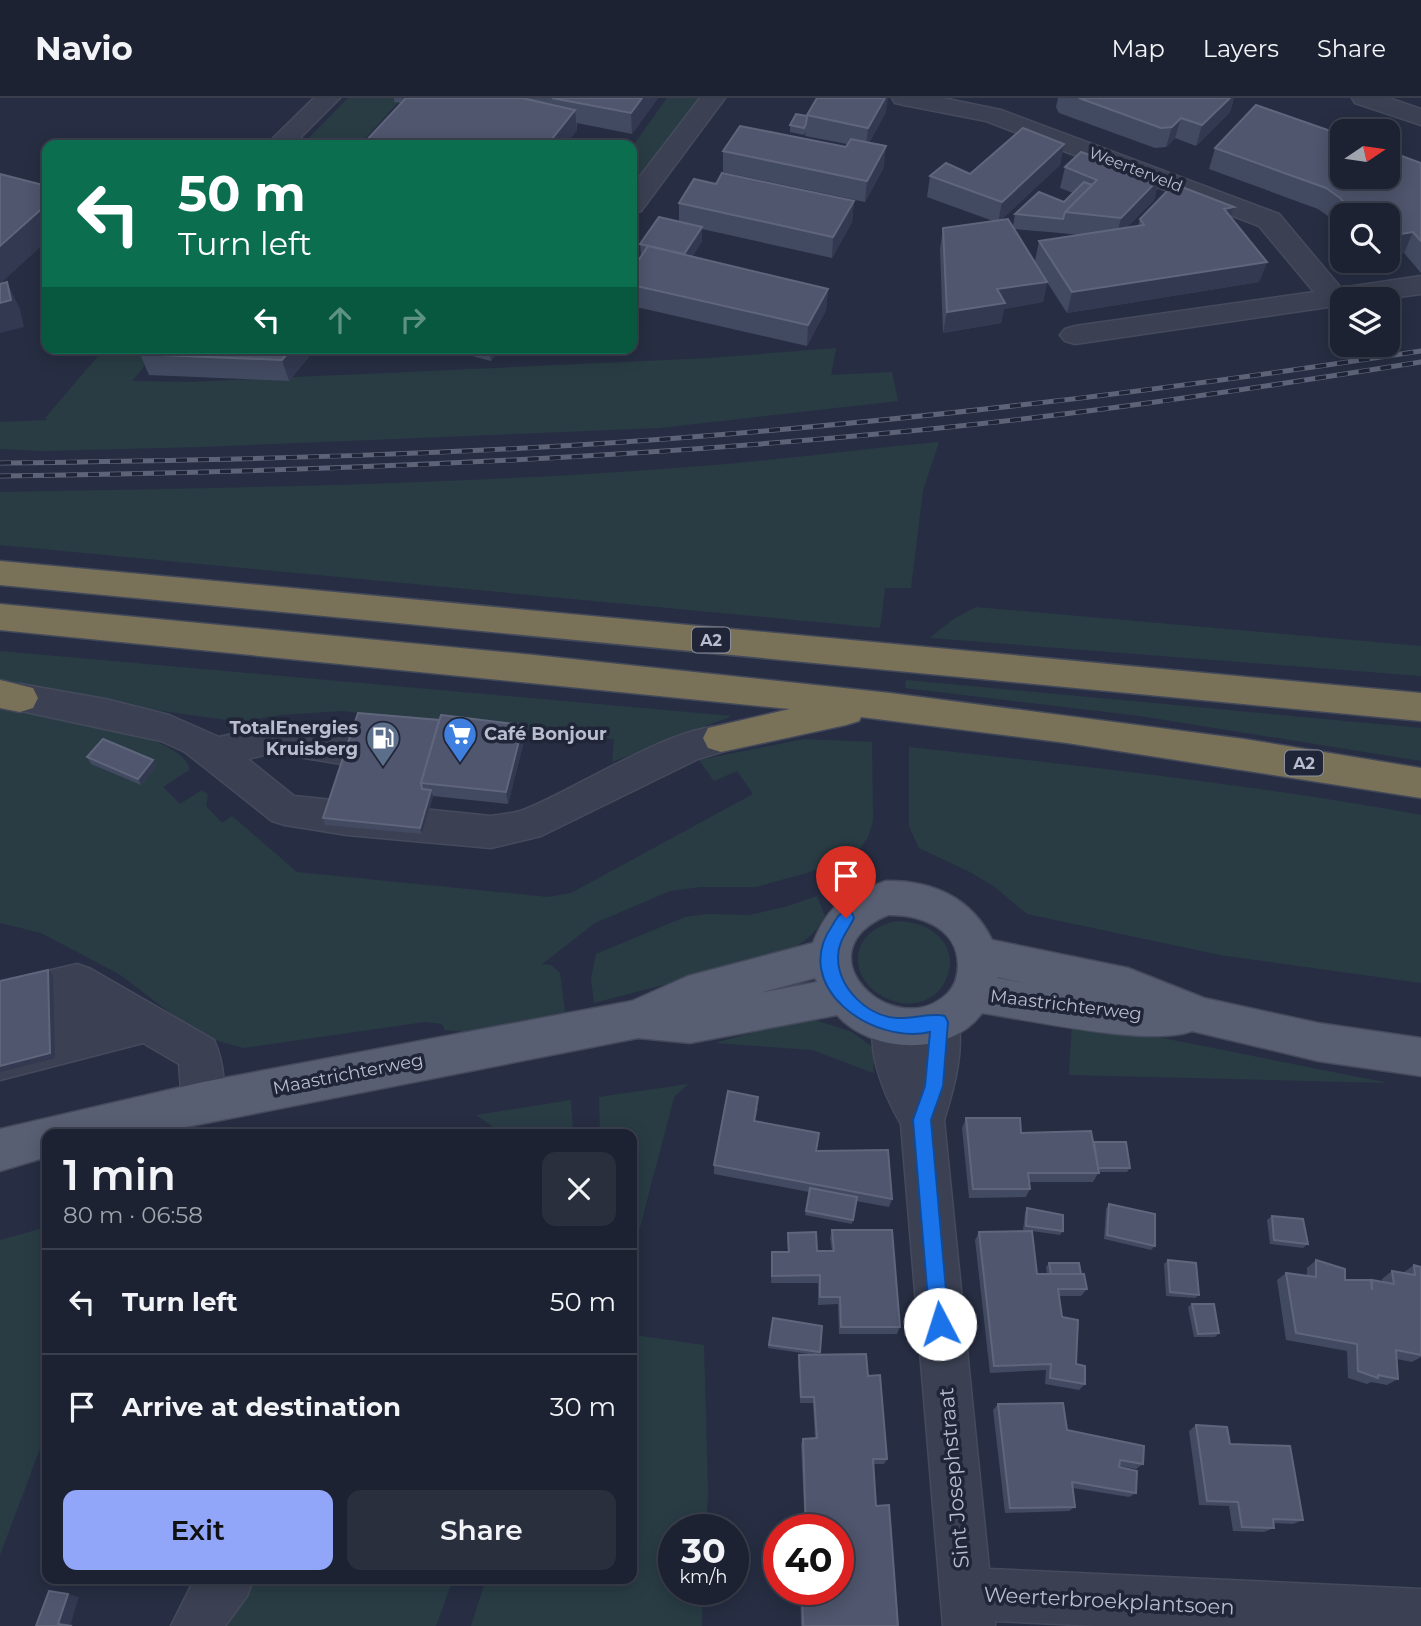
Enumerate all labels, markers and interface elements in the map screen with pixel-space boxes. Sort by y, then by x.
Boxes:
text: Navio [35,28,133,68]
text: Map [1111,34,1165,63]
text: Layers [1203,34,1279,63]
text: Share [1317,34,1386,63]
north arrow [1330,119,1400,189]
map controls [1330,119,1400,357]
street label: Weerterveld [1086,143,1185,196]
text: 50 m [178,164,306,223]
icon: left [63,168,154,259]
button: search [1330,203,1400,273]
text: Turn left [178,224,312,263]
button: layers [1330,287,1400,357]
icon: left [248,301,286,339]
icon: ahead [321,301,359,339]
icon: right [394,301,432,339]
road number: A2 [692,628,730,652]
supermarket icon: Café Bonjour [441,715,479,764]
place label: TotalEnergies Kruisberg [230,717,358,760]
fuel station icon: TotalEnergies Kruisberg [364,719,402,768]
place label: Café Bonjour [484,723,607,745]
road number: A2 [1285,750,1323,776]
pin [816,846,876,918]
icon: arrive [827,857,865,895]
street label: Maastrichterweg [989,985,1143,1025]
street label: Maastrichterweg [271,1049,425,1099]
text: 1 min [63,1149,176,1201]
button: close [542,1152,616,1226]
text: 80 m · 06:58 [63,1201,203,1229]
icon: left [63,1283,101,1321]
text: Turn left [122,1286,238,1318]
text: 50 m [550,1286,616,1318]
position arrow [903,1287,977,1361]
street label: Sint Josephstraat [933,1387,974,1570]
icon: arrive [63,1388,101,1426]
text: Arrive at destination [122,1391,401,1423]
text: 30 m [550,1391,616,1423]
button: Exit [63,1490,333,1570]
button: Share [347,1490,616,1570]
speed limit sign: 40 [763,1514,854,1605]
text: 30 [681,1529,726,1572]
text: km/h [679,1566,728,1588]
street label: Weerterbroekplantsoen [983,1581,1235,1620]

